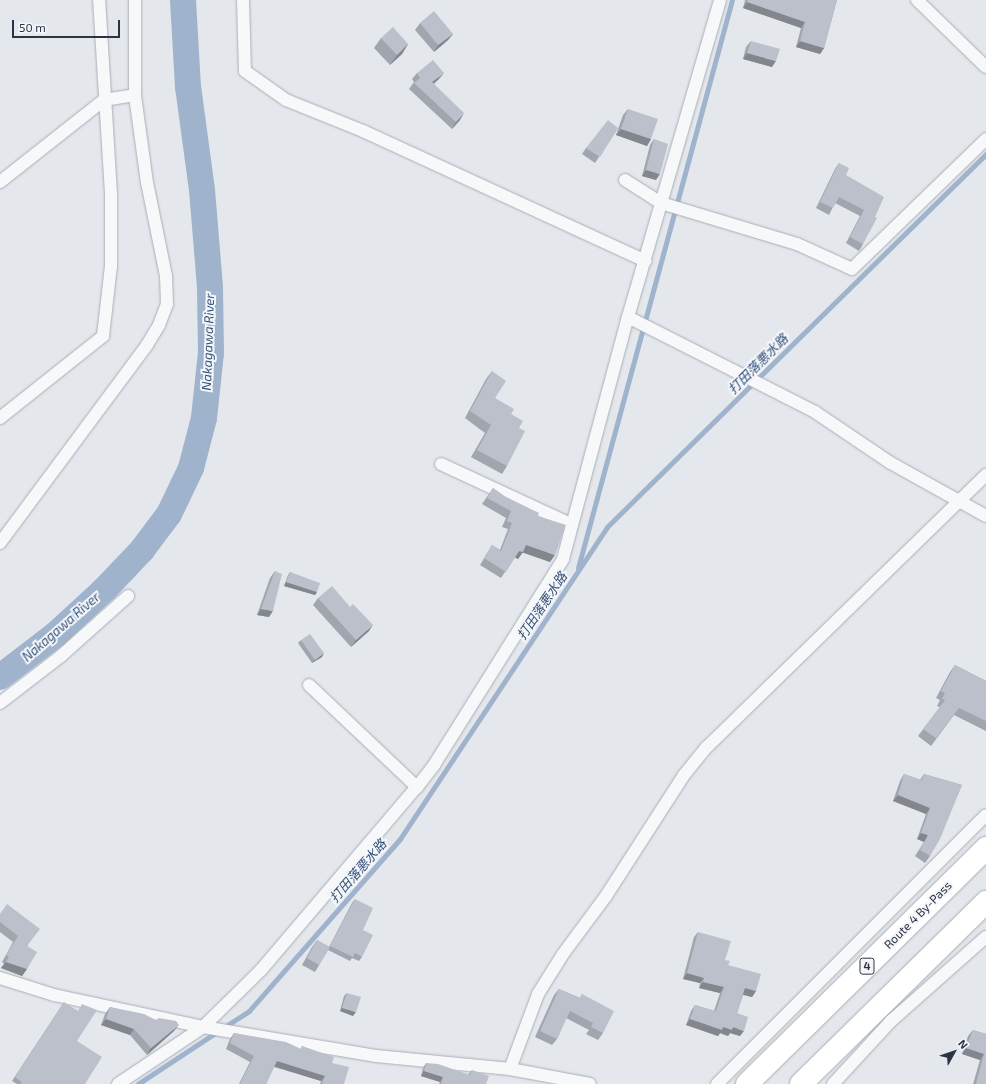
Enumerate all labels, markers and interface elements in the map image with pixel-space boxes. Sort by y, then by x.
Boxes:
scale bar [14,12,122,38]
text: 50 m [19,20,46,34]
water label: Nakagawa River [199,293,217,391]
water label: 打田落悪水路 [725,331,791,397]
water label: 打田落悪水路 [514,569,570,643]
water label: Nakagawa River [19,589,103,665]
water label: 打田落悪水路 [327,836,389,906]
street label: Route 4 By-Pass [881,878,955,952]
road number: 4 [859,957,875,975]
north arrow [934,1032,974,1072]
text: N [956,1037,971,1051]

